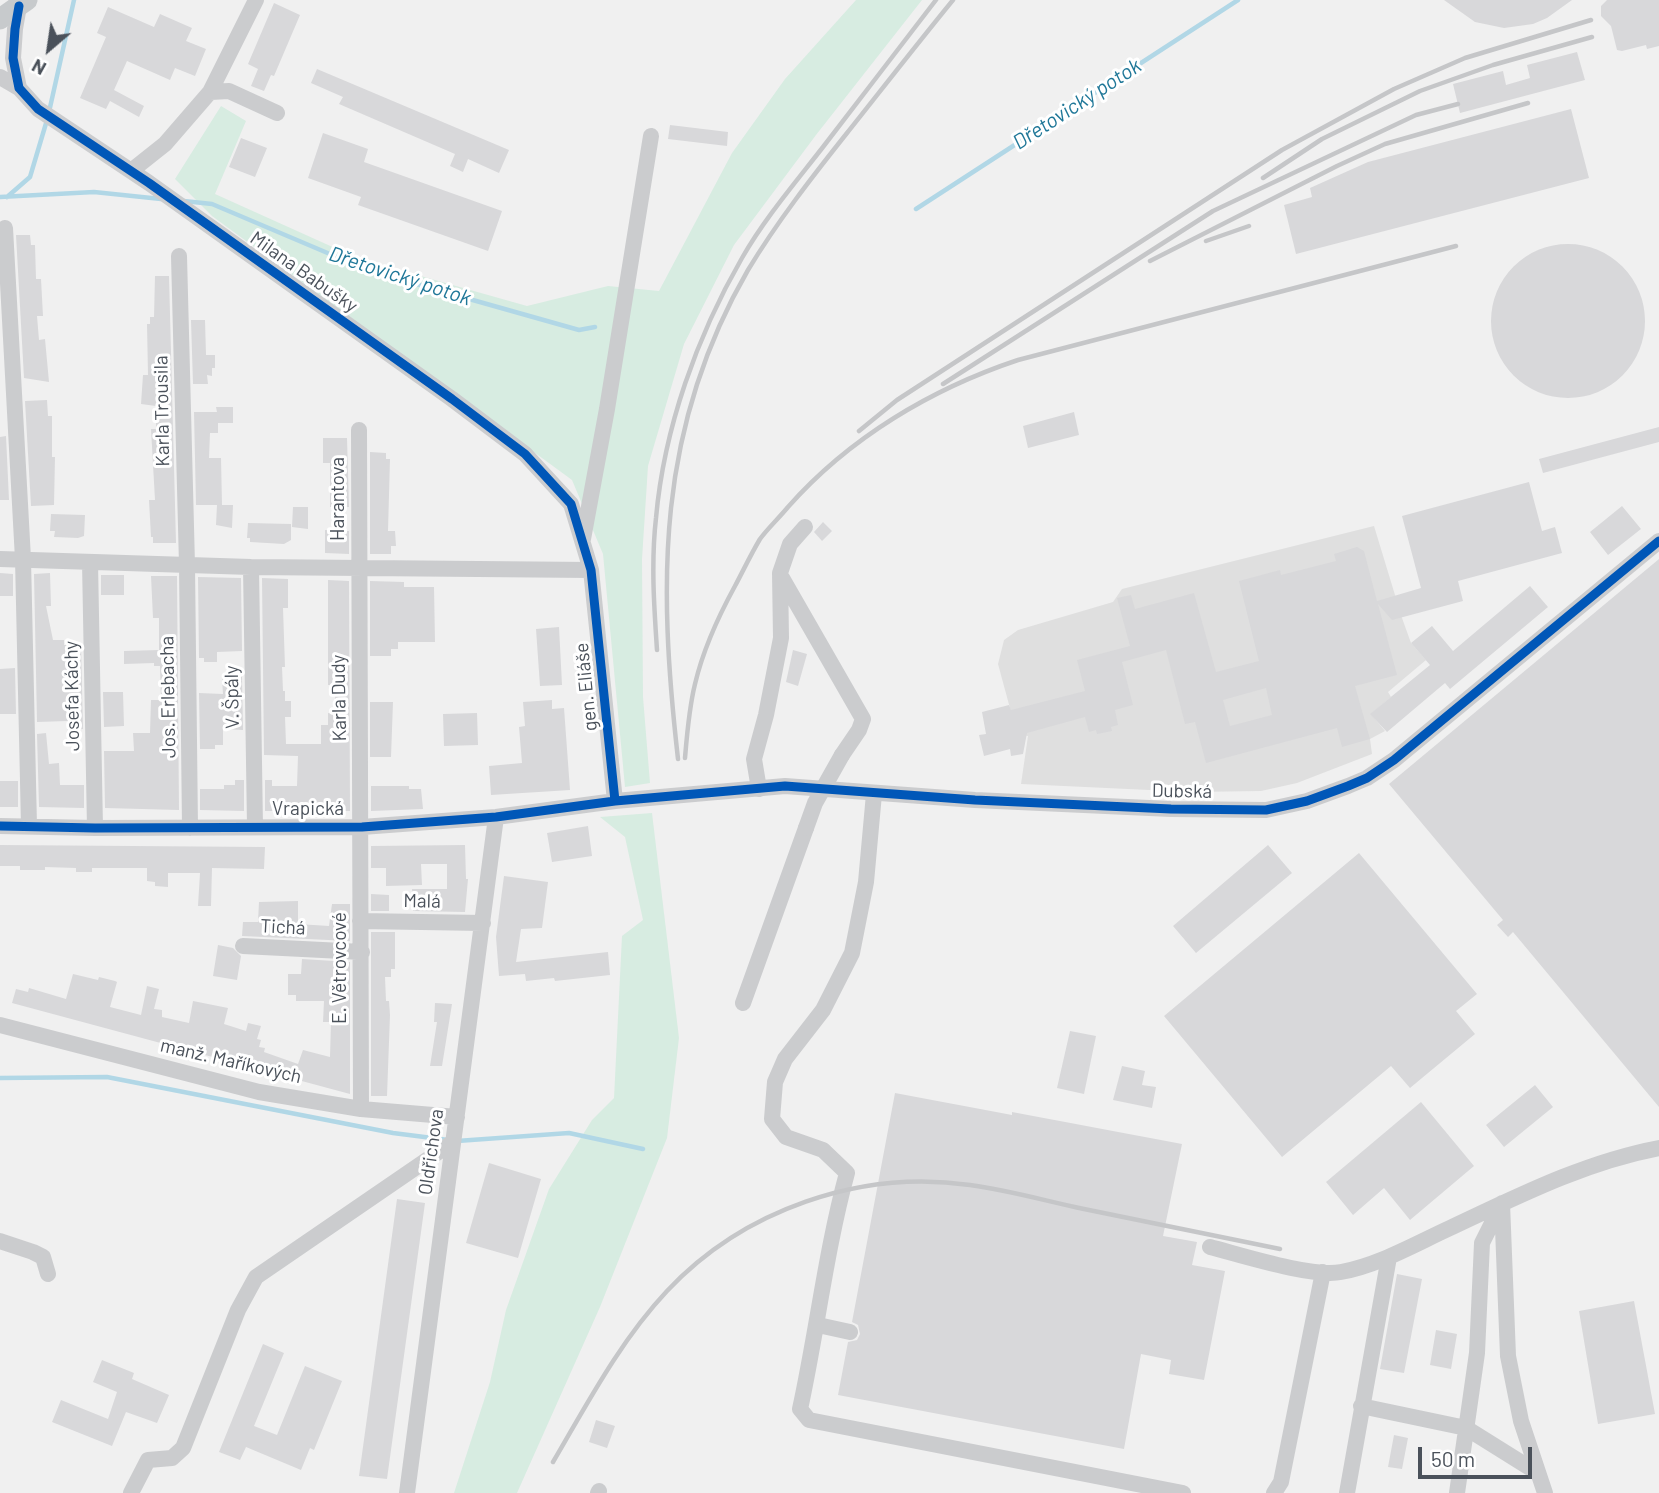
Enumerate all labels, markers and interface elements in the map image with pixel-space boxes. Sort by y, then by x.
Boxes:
north arrow [14,14,84,84]
water label: Dřetovický potok [1008,53,1146,155]
text: N [27,55,50,81]
street label: Milana Babušky [246,227,362,317]
water label: Dřetovický potok [326,241,474,311]
street label: Karla Trousila [150,355,174,467]
street label: Harantova [327,457,349,541]
street label: Jos. Erlebacha [156,636,180,758]
street label: Josefa Káchy [60,641,84,751]
street label: gen. Eliáše [570,642,602,732]
street label: Karla Dudy [327,654,351,742]
street label: V. Špály [220,665,244,729]
street label: Dubská [1152,779,1212,803]
street label: Vrapická [272,798,344,820]
street label: Malá [403,889,441,913]
street label: E. Větrovcové [329,912,351,1024]
street label: Tichá [260,914,306,940]
street label: manž. Maříkových [158,1034,304,1088]
street label: Oldřichova [414,1107,448,1197]
scale bar [1421,1434,1535,1478]
text: 50 m [1431,1446,1475,1471]

